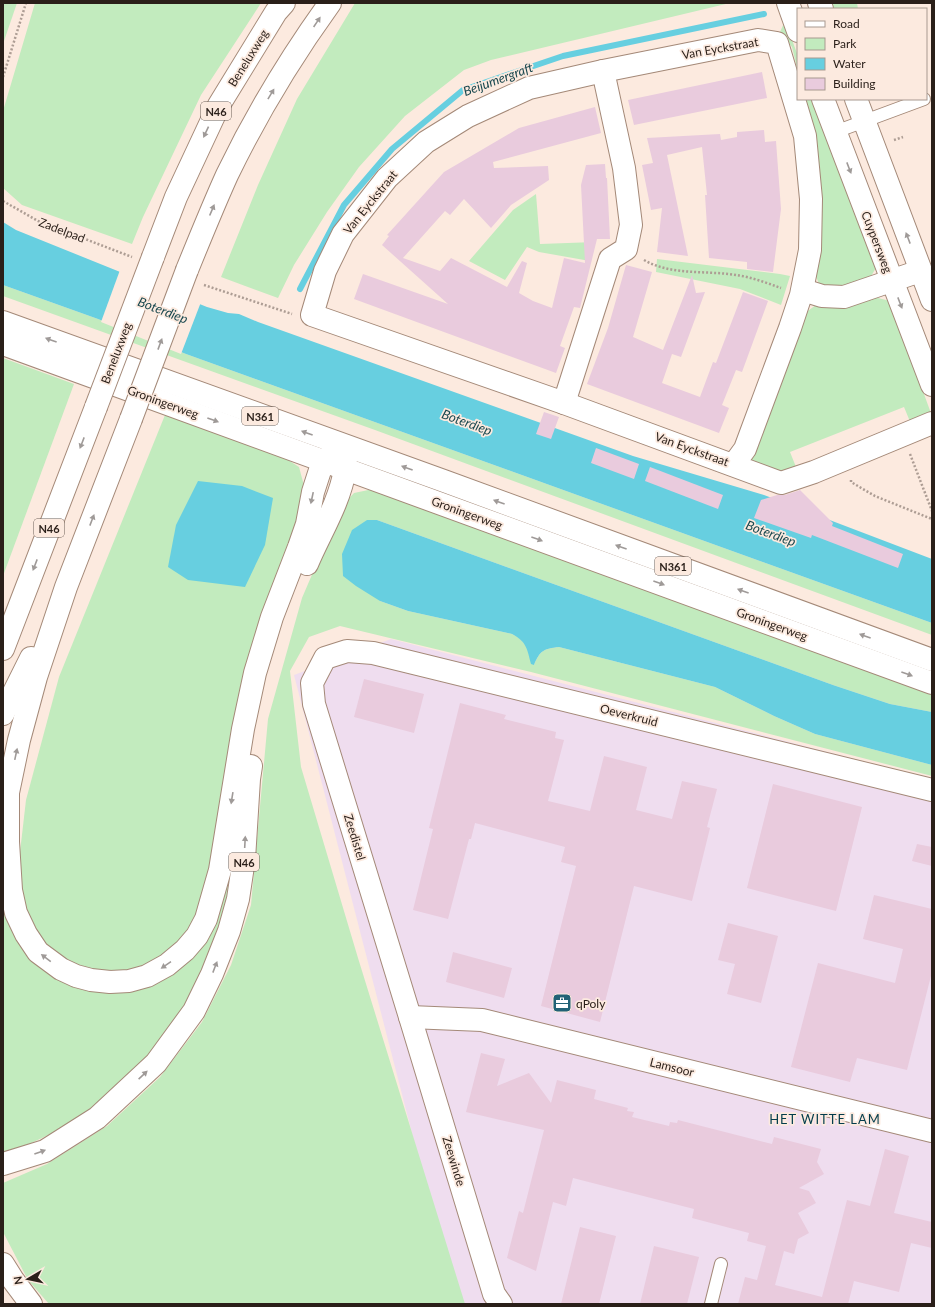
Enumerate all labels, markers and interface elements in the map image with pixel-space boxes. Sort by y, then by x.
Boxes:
legend [797,8,927,100]
one-way arrow [313,16,321,27]
text: Road [833,16,860,31]
street label: Beneluxweg [225,27,271,89]
street label: Van Eyckstraat [681,34,760,62]
text: Park [833,36,857,51]
text: Water [833,56,866,71]
water label: Beijumergraft [461,59,536,99]
text: Building [833,76,876,91]
one-way arrow [267,89,275,99]
road number: N46 [201,102,231,120]
one-way arrow [203,127,209,138]
one-way arrow [846,163,852,175]
street label: Van Eyckstraat [340,167,401,237]
one-way arrow [209,203,215,215]
street label: Cuypersweg [858,209,896,275]
street label: Zadelpad [37,214,87,246]
one-way arrow [905,231,911,243]
water label: Boterdiep [136,293,190,327]
one-way arrow [898,297,904,309]
street label: Beneluxweg [97,320,135,386]
one-way arrow [44,336,56,342]
one-way arrow [157,337,163,349]
street label: Groningerweg [125,382,201,422]
water label: Boterdiep [440,406,494,438]
road number: N361 [242,407,278,425]
one-way arrow [207,418,219,424]
one-way arrow [301,429,313,435]
street label: Van Eyckstraat [653,429,732,470]
one-way arrow [78,438,84,450]
one-way arrow [400,465,412,471]
one-way arrow [308,492,314,504]
street label: Groningerweg [429,493,505,533]
one-way arrow [493,498,505,504]
one-way arrow [89,514,95,526]
water label: Boterdiep [744,517,798,549]
road number: N46 [34,519,64,537]
one-way arrow [531,536,543,542]
one-way arrow [615,543,627,549]
road number: N361 [655,557,691,575]
one-way arrow [32,559,38,571]
one-way arrow [653,581,665,587]
one-way arrow [737,588,749,594]
street label: Groningerweg [734,604,810,644]
one-way arrow [859,633,871,639]
one-way arrow [902,671,914,677]
street label: Oeverkruid [598,701,660,729]
one-way arrow [14,748,20,760]
one-way arrow [228,792,234,805]
street label: Zeedistel [341,812,369,862]
one-way arrow [242,835,248,848]
road number: N46 [229,853,259,871]
one-way arrow [40,954,51,962]
one-way arrow [161,961,171,969]
one-way arrow [213,961,219,973]
office icon: qPoly [551,992,573,1014]
place label: qPoly [576,996,606,1011]
street label: Lamsoor [648,1054,696,1080]
one-way arrow [138,1070,148,1079]
district label: HET WITTE LAM [769,1111,881,1127]
street label: Zeewinde [439,1134,469,1188]
one-way arrow [34,1149,46,1155]
north arrow [8,1259,48,1299]
text: N [11,1275,25,1286]

